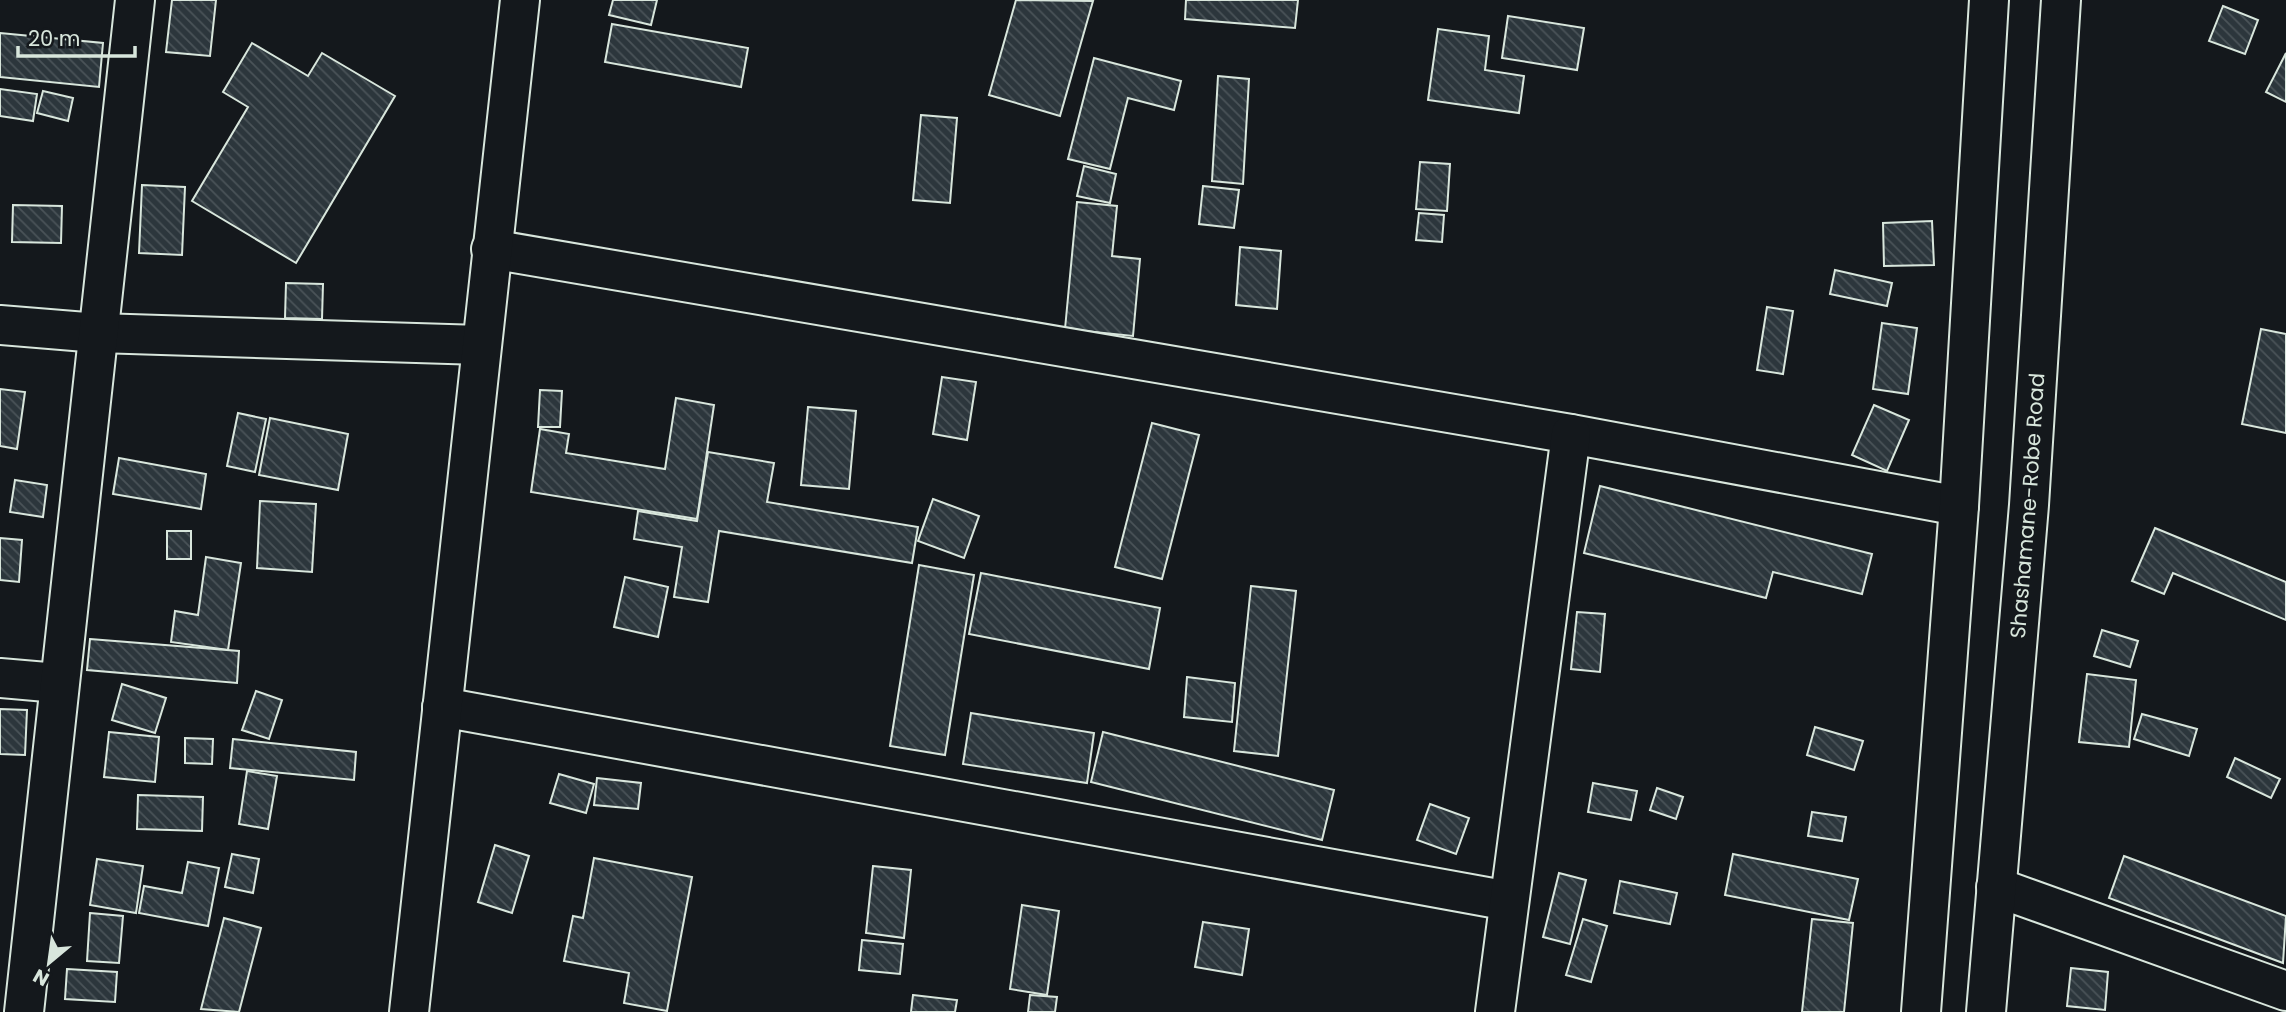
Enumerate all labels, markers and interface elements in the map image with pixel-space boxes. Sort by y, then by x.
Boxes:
scale bar [18,14,135,58]
text: 20 m [28,24,81,53]
street label: Shashamane-Robe Road [2003,372,2051,640]
north arrow [14,928,84,998]
text: N [28,962,54,993]

